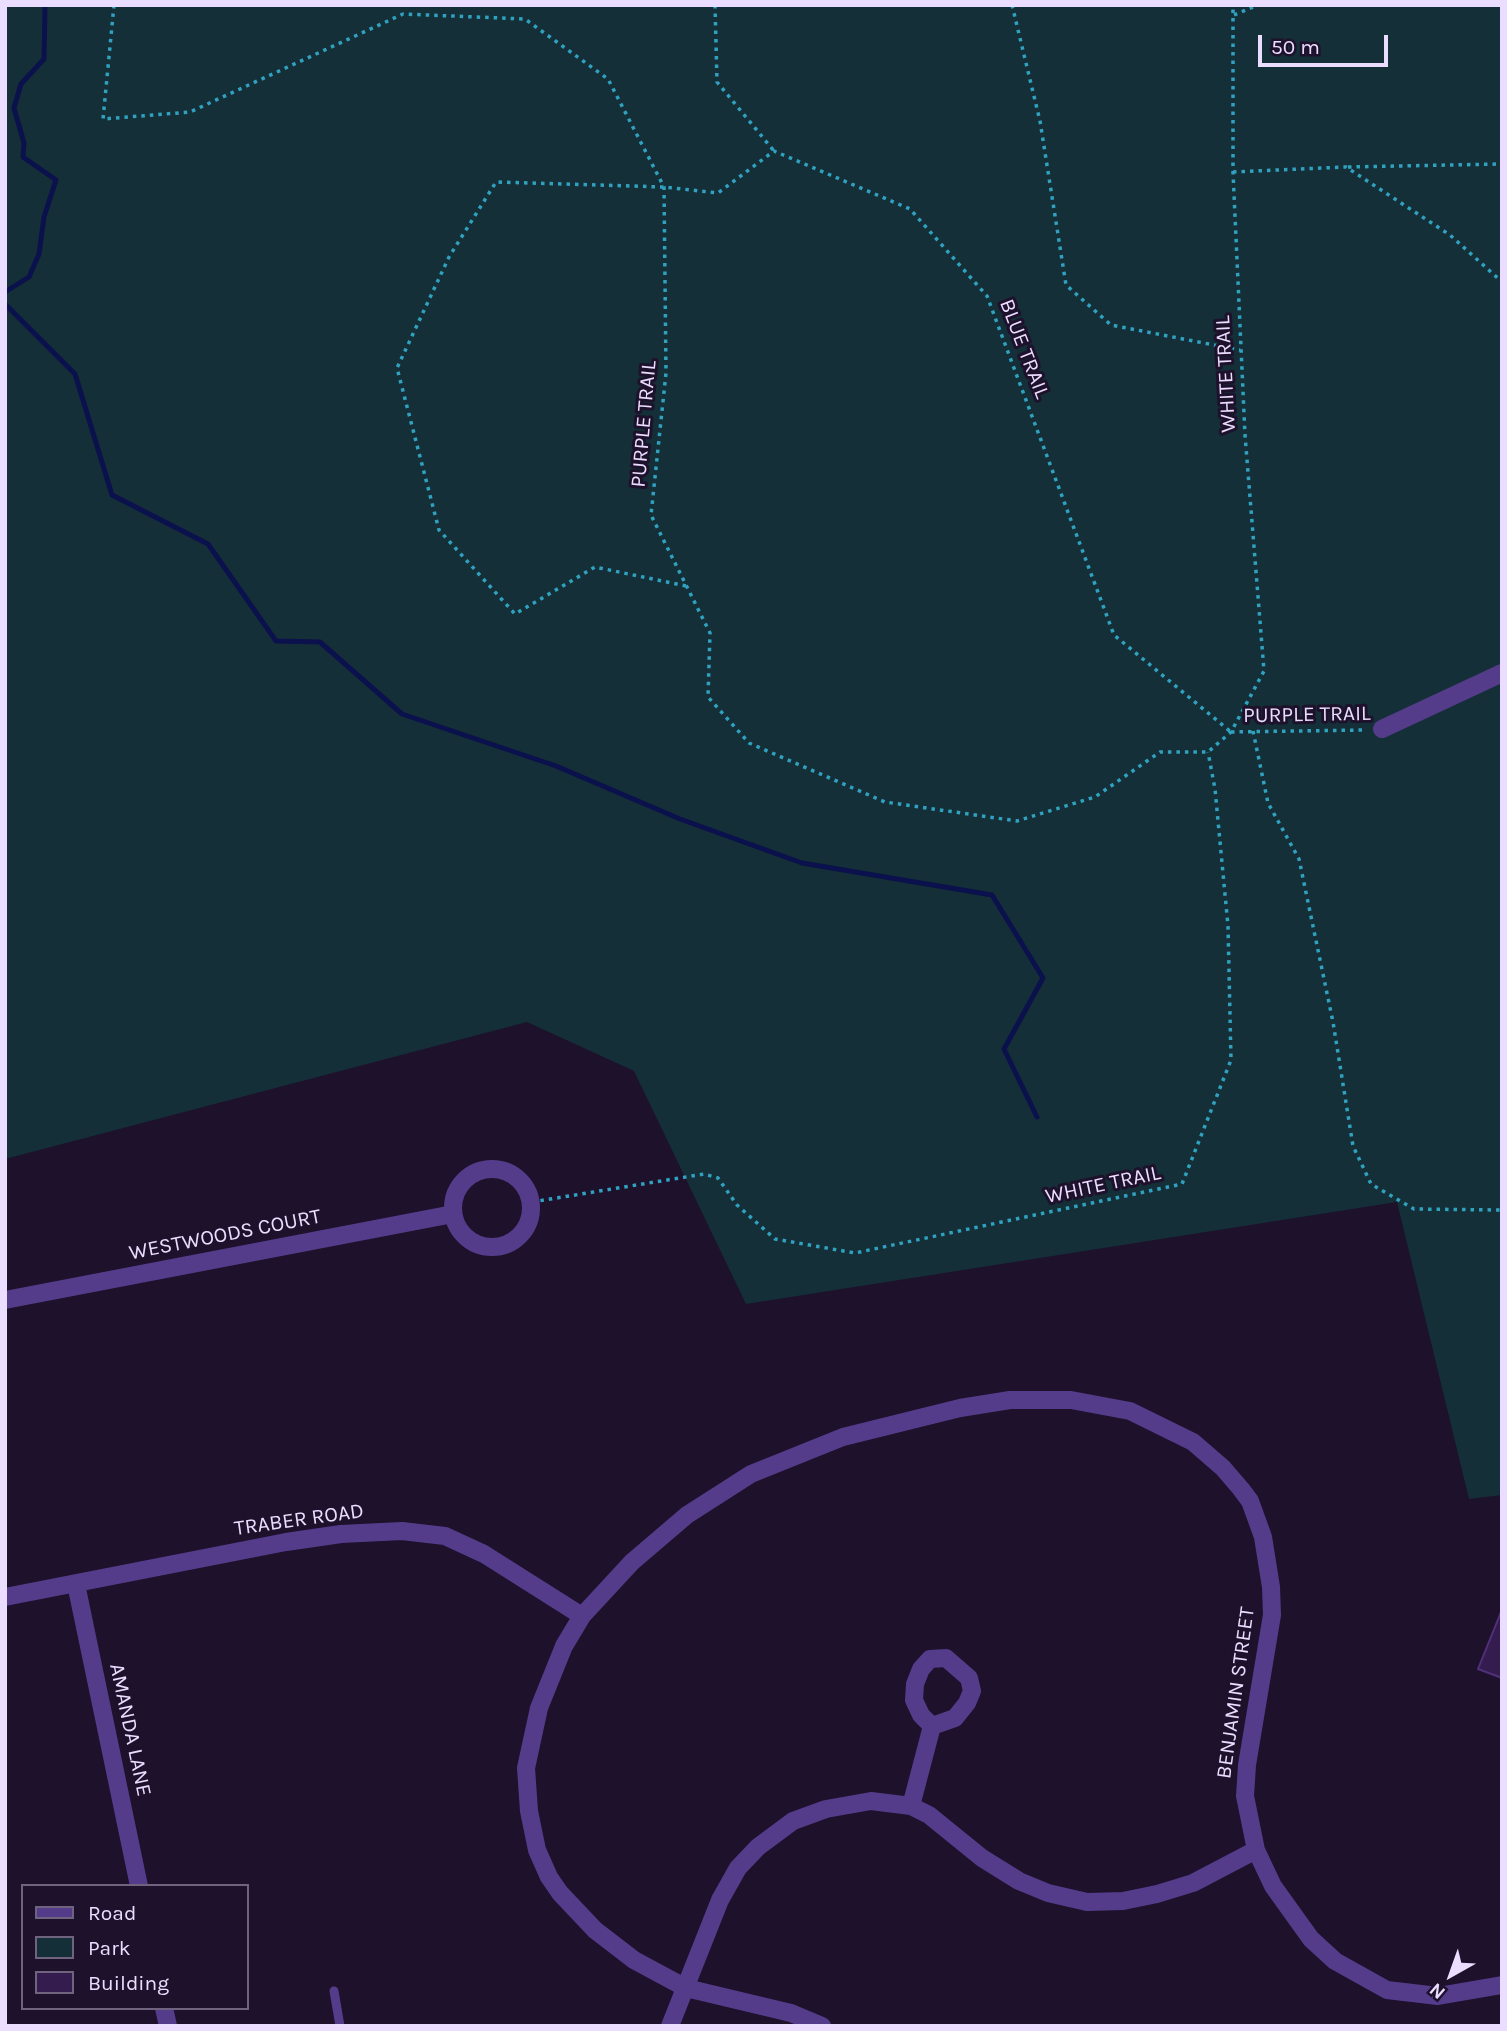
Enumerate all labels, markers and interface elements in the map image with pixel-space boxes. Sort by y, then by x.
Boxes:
scale bar [1262,21,1392,65]
text: 50 m [1271,35,1320,59]
street label: BLUE TRAIL [994,296,1054,402]
street label: WHITE TRAIL [1210,315,1242,433]
street label: PURPLE TRAIL [626,359,662,489]
street label: PURPLE TRAIL [1243,701,1371,729]
street label: WHITE TRAIL [1043,1160,1163,1210]
street label: WESTWOODS COURT [127,1204,323,1266]
street label: TRABER ROAD [233,1498,365,1542]
street label: BENJAMIN STREET [1211,1606,1261,1780]
street label: AMANDA LANE [104,1661,156,1799]
legend [21,1884,248,2010]
text: Road [88,1901,136,1925]
text: Park [88,1936,131,1960]
north arrow [1416,1940,1486,2010]
text: Building [88,1971,169,1995]
text: N [1425,1978,1450,2004]

